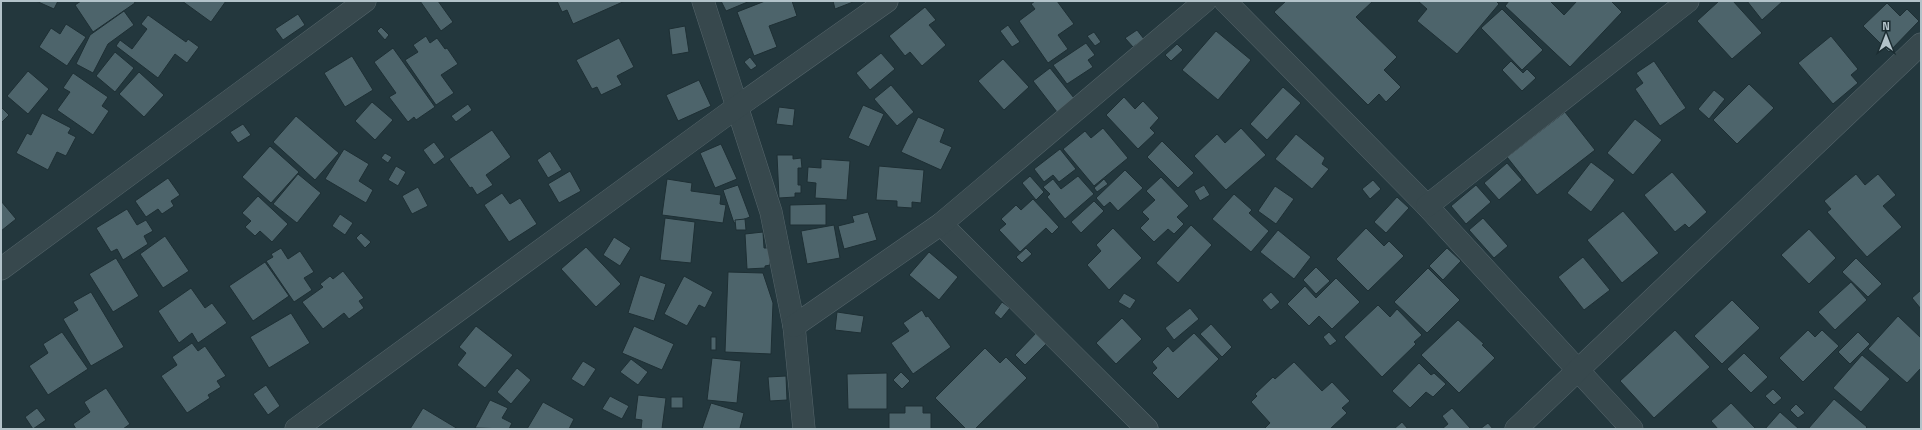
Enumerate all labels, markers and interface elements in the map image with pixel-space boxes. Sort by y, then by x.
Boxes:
north arrow [1866,16,1906,56]
text: N [1882,18,1890,34]

